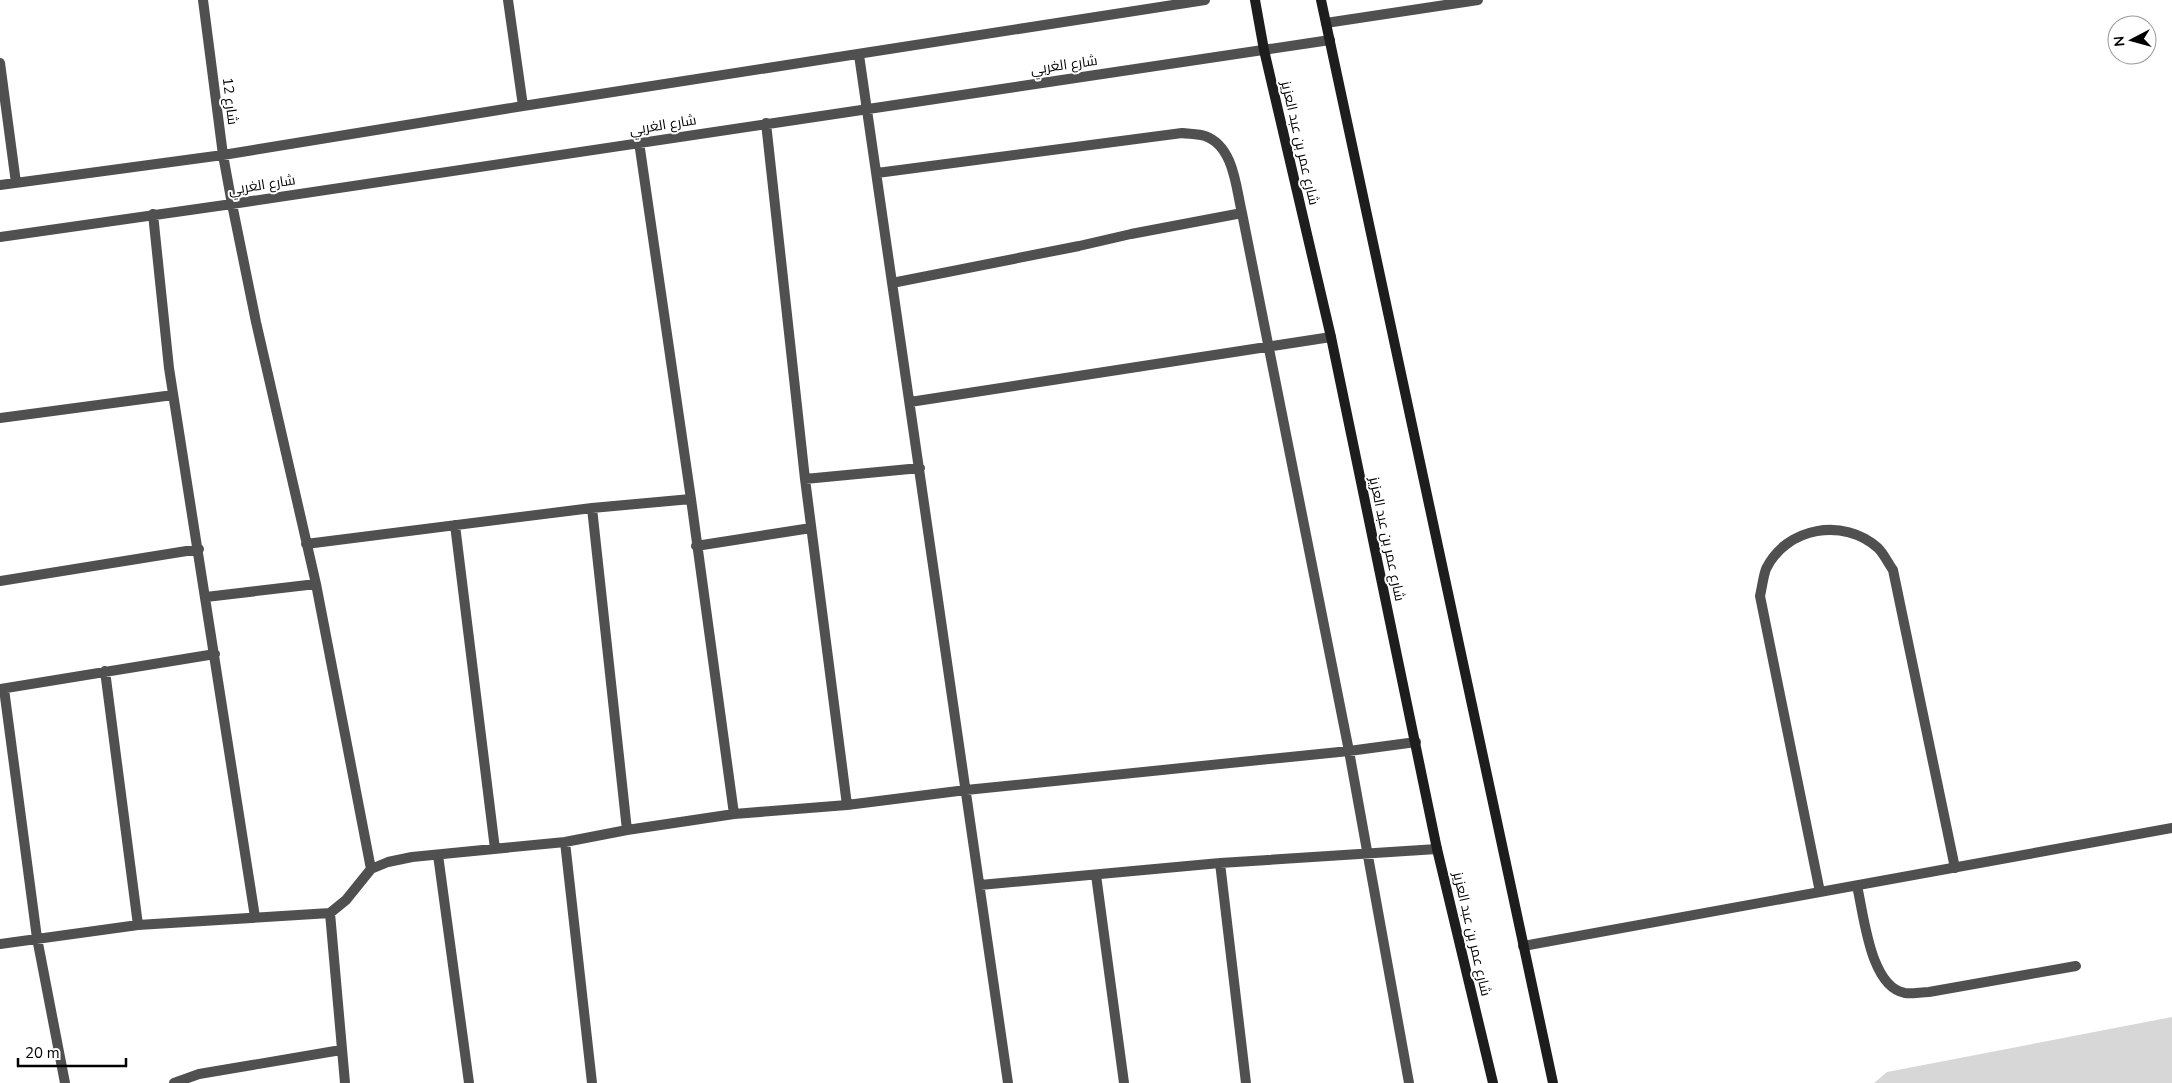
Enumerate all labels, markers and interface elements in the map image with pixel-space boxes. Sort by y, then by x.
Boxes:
north arrow [2107,15,2157,65]
text: N [2110,35,2130,48]
street label: شارع الغربي [1029,51,1099,81]
street label: شارع 12 [218,76,242,126]
street label: شارع عمر بن عبد العزيز [1276,78,1324,207]
street label: شارع الغربي [628,110,698,142]
street label: شارع الغربي [227,170,297,202]
street label: شارع عمر بن عبد العزيز [1364,474,1409,603]
street label: شارع عمر بن عبد العزيز [1448,869,1496,998]
scale bar [18,1036,125,1068]
text: 20 m [25,1043,60,1063]

